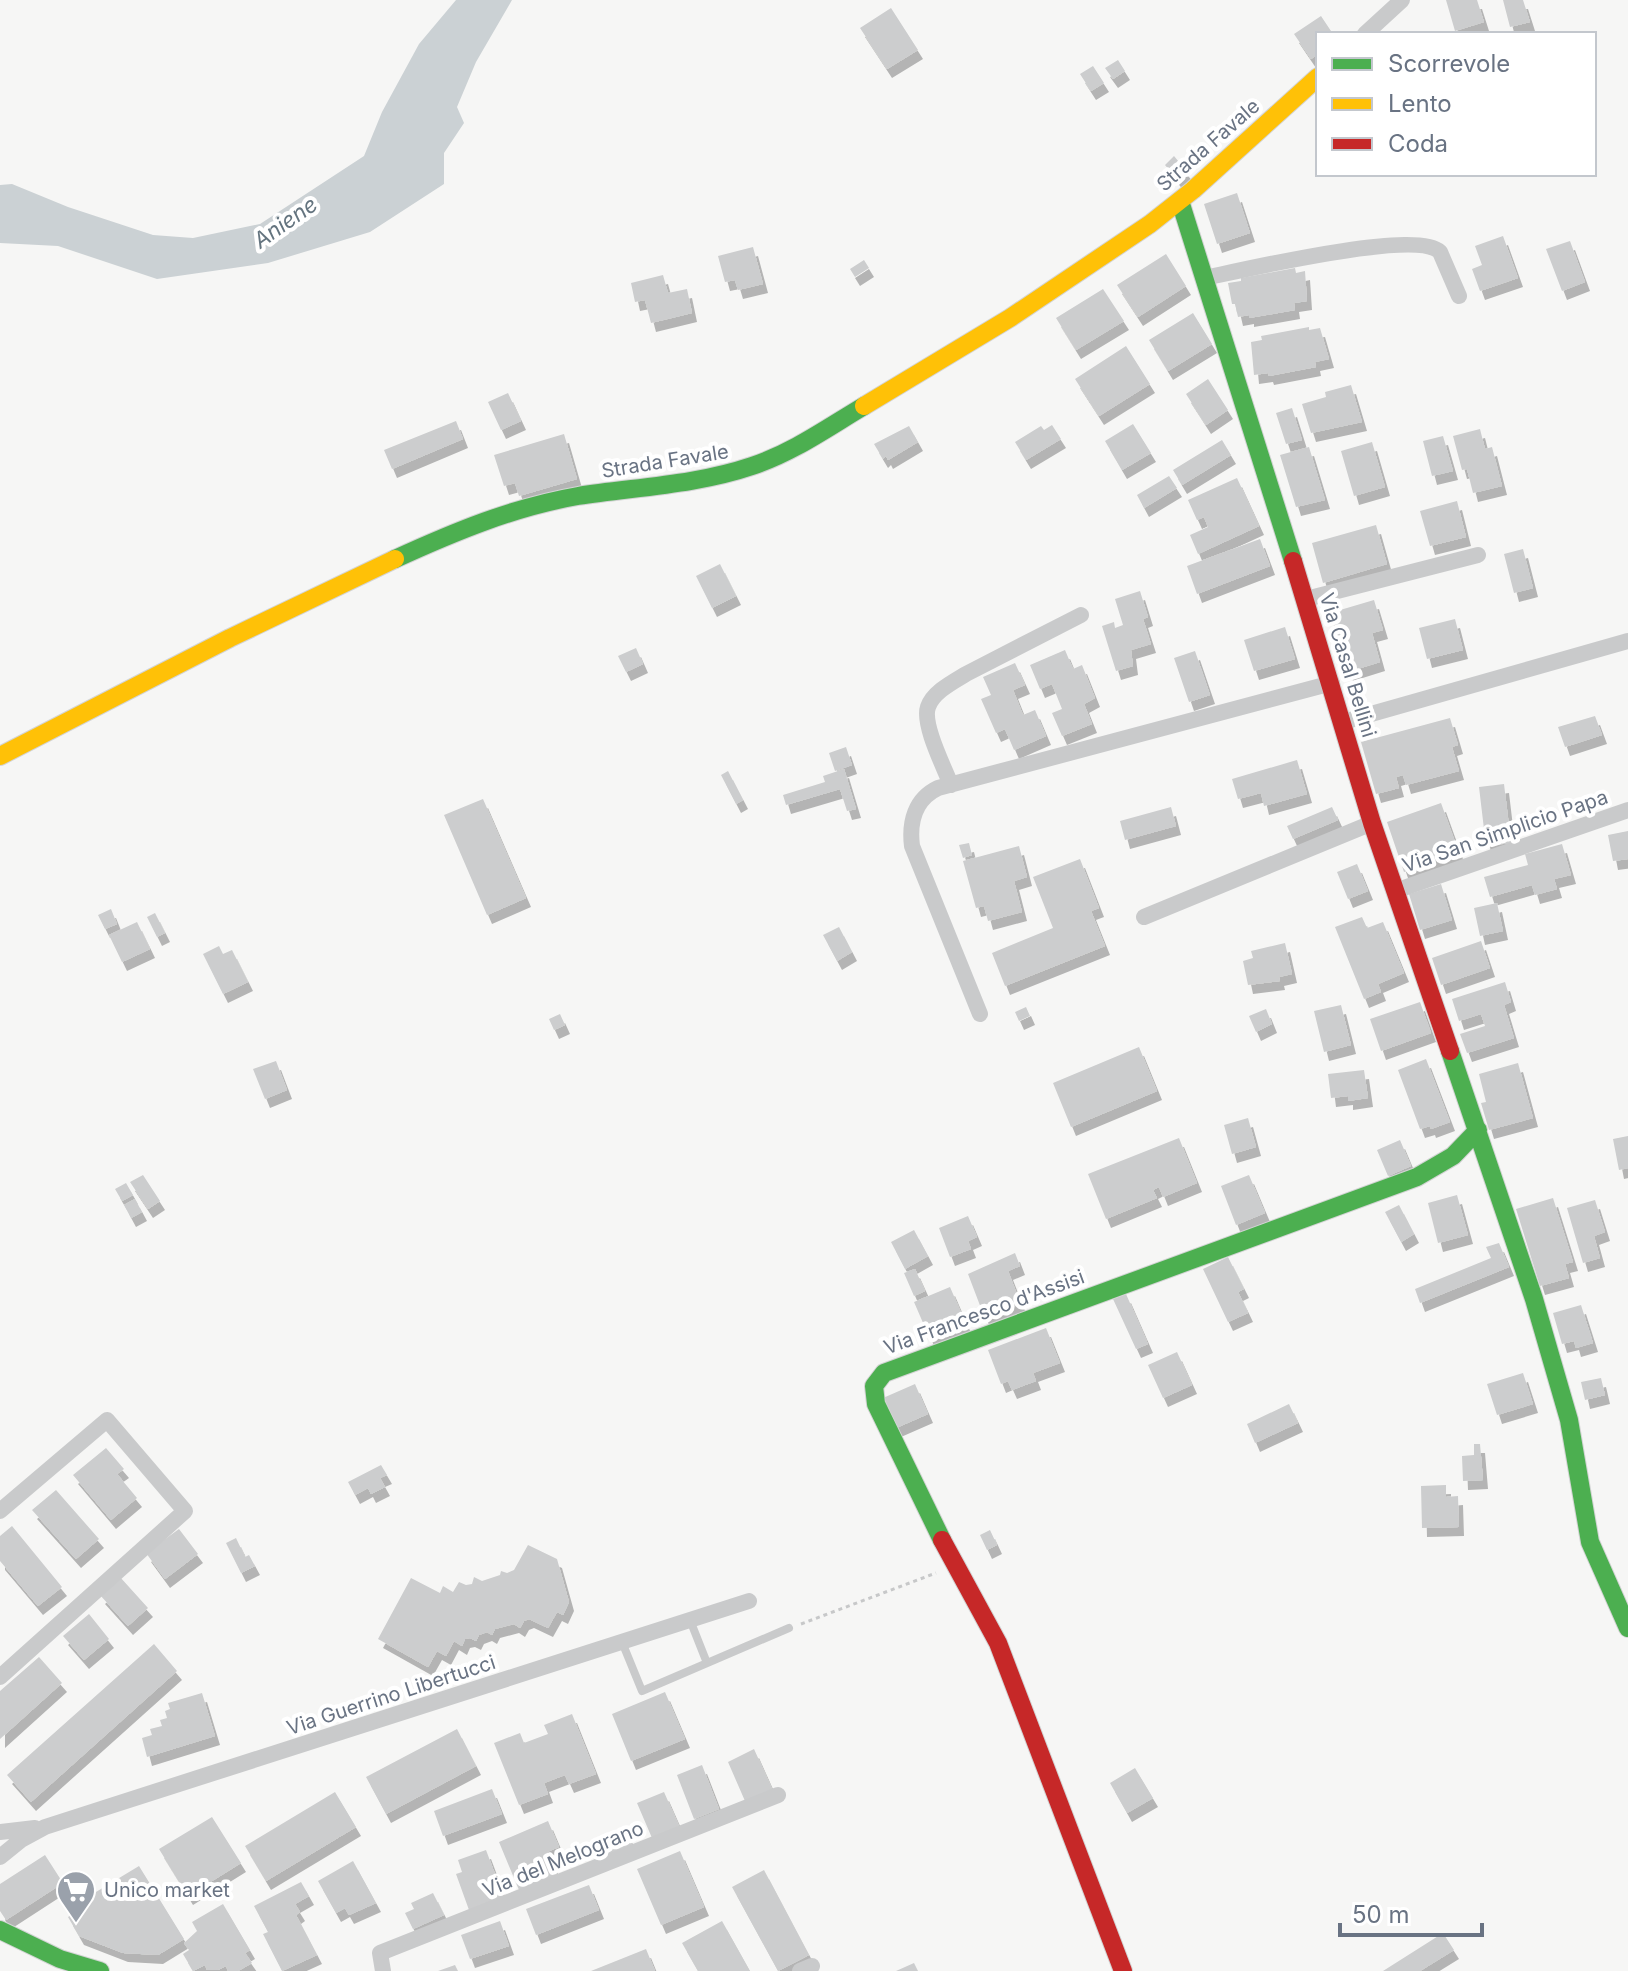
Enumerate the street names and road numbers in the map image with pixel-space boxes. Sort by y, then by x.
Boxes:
street label: Strada Favale [1152,94,1264,196]
street label: Strada Favale [600,439,730,483]
street label: Via Casal Bellini [1315,590,1381,740]
street label: Via San Simplicio Papa [1399,785,1611,877]
street label: Via Francesco d'Assisi [880,1265,1088,1359]
street label: Via Guerrino Libertucci [284,1650,498,1740]
street label: Via del Melograno [479,1816,647,1902]

